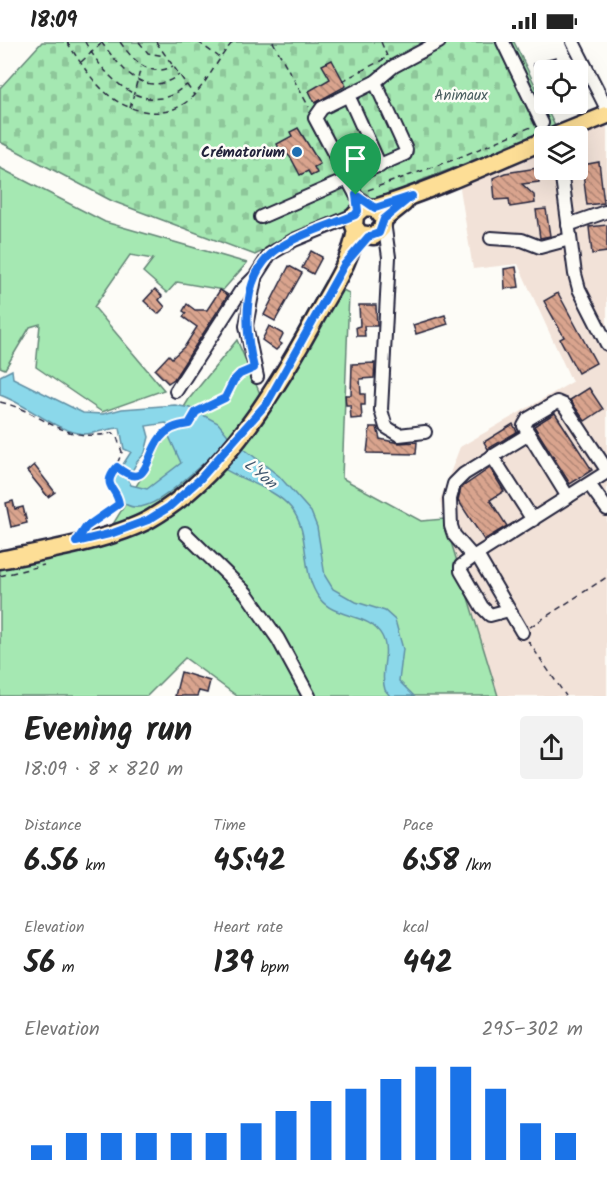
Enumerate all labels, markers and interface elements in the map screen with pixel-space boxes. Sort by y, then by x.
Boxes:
text: 18:09 [30,4,77,39]
map controls [534,60,588,180]
button: locate [534,60,588,114]
park label: Animaux [434,84,488,108]
button: layers [534,126,588,180]
pin [330,133,381,195]
place label: Crématorium [201,141,285,165]
icon: arrive [339,142,372,175]
marker: Crématorium [290,145,304,159]
water label: L'Yon [238,453,283,496]
text: Evening run [24,705,192,758]
button: share [520,716,583,779]
text: 18:09 · 8 × 820 m [24,754,183,786]
text: Distance [24,813,82,838]
text: Time [213,813,246,838]
text: Pace [403,813,433,838]
text: 6.56 [24,838,79,886]
text: 45:42 [213,838,286,886]
text: 6:58 [403,838,459,886]
text: km [79,853,105,878]
text: /km [459,853,492,878]
text: Elevation [24,915,85,940]
text: Heart rate [213,915,283,940]
text: kcal [403,915,429,940]
text: 56 [24,940,55,988]
text: 139 [213,940,254,988]
text: 442 [403,940,453,988]
text: m [55,955,75,980]
text: bpm [254,955,289,980]
text: Elevation [24,1014,100,1046]
text: 295–302 m [482,1014,583,1046]

